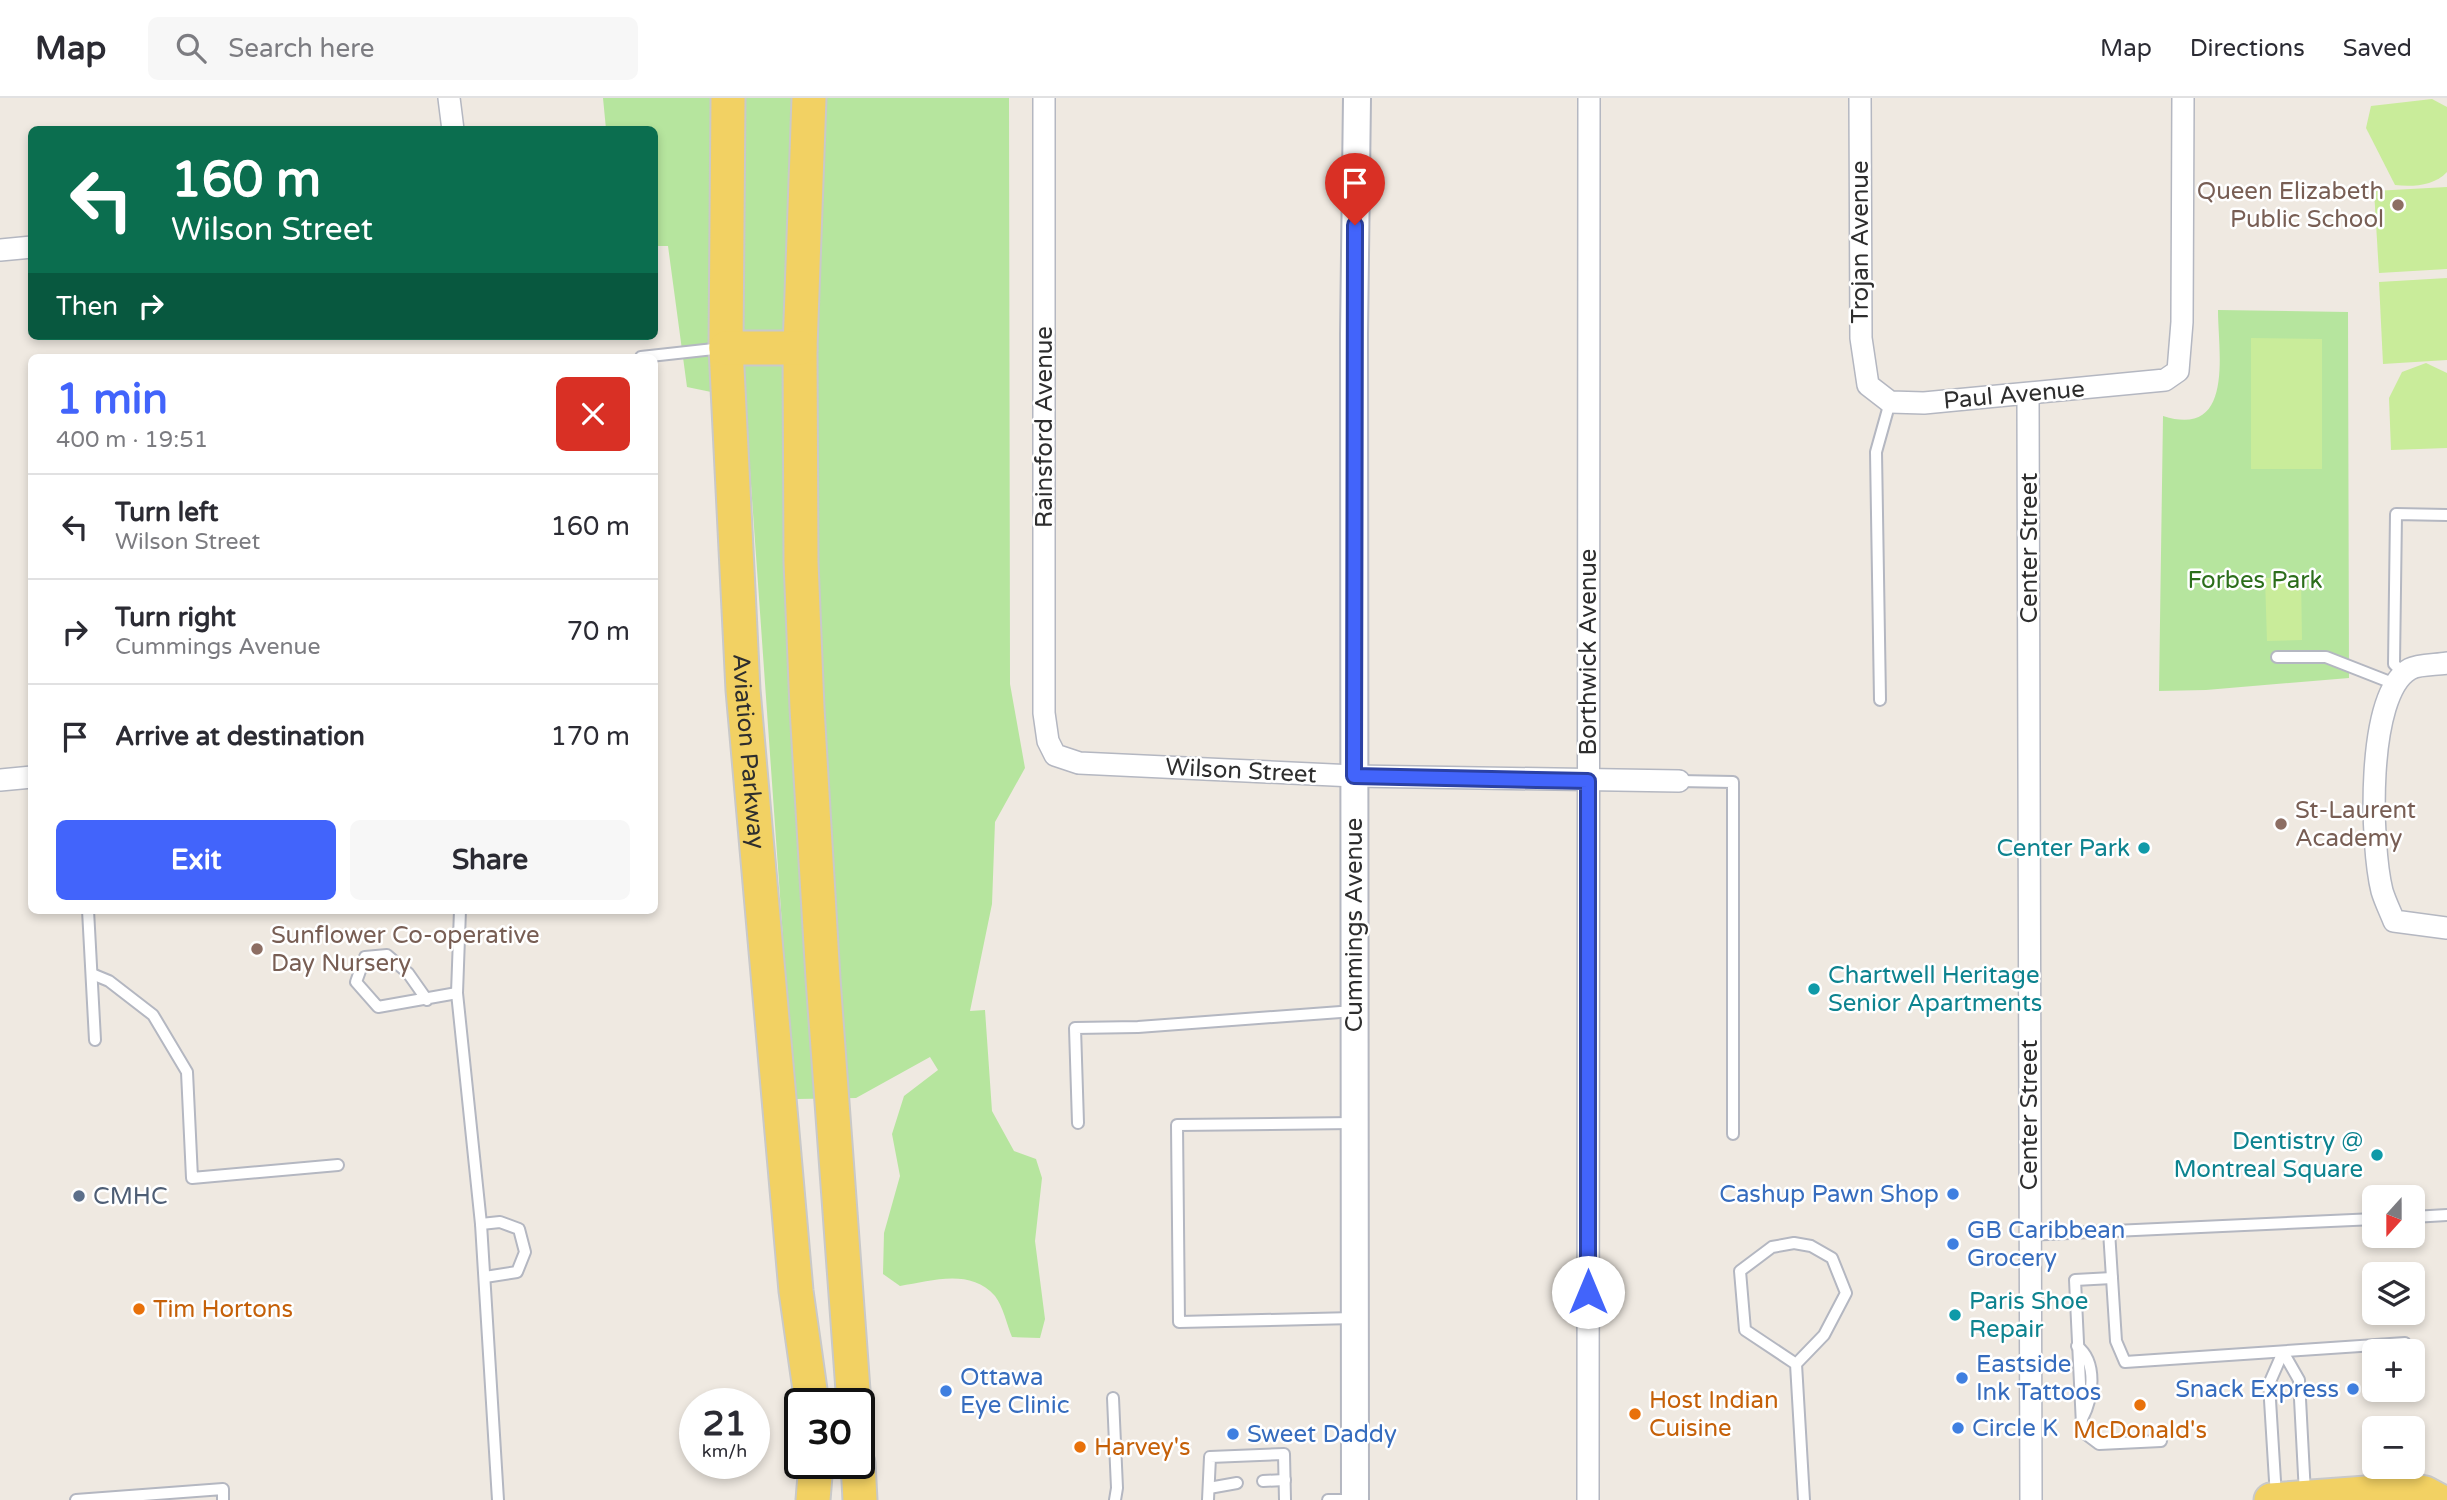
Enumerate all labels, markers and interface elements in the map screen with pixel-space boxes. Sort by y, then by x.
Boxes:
search box [148,17,638,80]
text: Map [35,29,106,68]
icon: search [172,29,210,67]
text: Search here [228,33,374,64]
text: Map [2100,34,2152,63]
text: Directions [2190,34,2305,63]
text: Saved [2343,34,2412,63]
text: 160 m [171,151,321,210]
pin [1325,153,1385,225]
icon: left [56,154,147,245]
street label: Trojan Avenue [1846,161,1875,323]
icon: arrive [1336,164,1374,202]
place label: Queen Elizabeth Public School [2197,177,2384,234]
marker: Queen Elizabeth Public School [2390,197,2406,213]
text: Wilson Street [171,211,373,249]
icon: right [132,287,170,325]
text: Then [56,291,118,322]
street label: Rainsford Avenue [1030,326,1059,528]
text: 1 min [56,374,168,425]
street label: Paul Avenue [1942,374,2086,416]
button: close [556,377,630,451]
text: 400 m · 19:51 [56,426,208,454]
street label: Center Street [2015,473,2044,623]
text: Turn left [115,497,218,528]
icon: left [56,508,94,546]
text: 160 m [550,511,630,542]
text: Wilson Street [115,528,260,556]
street label: Borthwick Avenue [1574,549,1603,755]
park label: Forbes Park [2187,566,2323,595]
text: Turn right [115,602,236,633]
icon: right [56,613,94,651]
text: 70 m [567,616,630,647]
text: Cummings Avenue [115,633,321,661]
street label: Aviation Parkway [727,653,771,850]
icon: arrive [56,718,94,756]
text: Arrive at destination [115,721,365,752]
text: 170 m [550,721,630,752]
street label: Wilson Street [1165,753,1317,789]
place label: St-Laurent Academy [2295,796,2416,853]
marker: St-Laurent Academy [2273,816,2289,832]
street label: Cummings Avenue [1340,818,1369,1032]
button: Exit [56,820,336,900]
button: Share [350,820,630,900]
place label: Center Park [1997,834,2130,863]
marker: Center Park [2136,840,2152,856]
place label: Sunflower Co-operative Day Nursery [271,921,540,978]
marker: Sunflower Co-operative Day Nursery [249,941,265,957]
place label: Chartwell Heritage Senior Apartments [1828,961,2042,1018]
marker: Chartwell Heritage Senior Apartments [1806,981,1822,997]
street label: Center Street [2015,1040,2044,1190]
place label: Dentistry @ Montreal Square [2173,1127,2363,1184]
marker: Dentistry @ Montreal Square [2369,1147,2385,1163]
place label: Cashup Pawn Shop [1719,1180,1939,1209]
place label: CMHC [93,1182,168,1211]
north arrow [2362,1185,2426,1248]
map controls [2362,1185,2425,1479]
marker: Cashup Pawn Shop [1945,1186,1961,1202]
marker: CMHC [71,1188,87,1204]
place label: GB Caribbean Grocery [1967,1216,2125,1273]
marker: GB Caribbean Grocery [1945,1236,1961,1252]
position arrow [1551,1255,1625,1329]
button: layers [2362,1262,2425,1325]
place label: Paris Shoe Repair [1969,1287,2088,1344]
place label: Tim Hortons [153,1295,293,1324]
marker: Tim Hortons [131,1301,147,1317]
marker: Paris Shoe Repair [1947,1307,1963,1323]
button: + [2362,1339,2425,1402]
place label: Eastside Ink Tattoos [1976,1350,2101,1407]
place label: Ottawa Eye Clinic [960,1363,1070,1420]
marker: Eastside Ink Tattoos [1954,1370,1970,1386]
place label: Snack Express [2175,1375,2339,1404]
marker: Snack Express [2345,1381,2361,1397]
marker: Ottawa Eye Clinic [938,1383,954,1399]
place label: Host Indian Cuisine [1649,1386,1779,1443]
speed limit sign: 30 [784,1388,875,1479]
marker: McDonald's [2132,1397,2148,1413]
text: 21 [703,1403,746,1445]
marker: Host Indian Cuisine [1627,1406,1643,1422]
place label: Circle K [1972,1414,2058,1443]
place label: McDonald's [2073,1416,2207,1445]
button: − [2362,1416,2425,1479]
place label: Sweet Daddy [1247,1420,1397,1449]
marker: Circle K [1950,1420,1966,1436]
marker: Sweet Daddy [1225,1426,1241,1442]
place label: Harvey's [1094,1433,1191,1462]
marker: Harvey's [1072,1439,1088,1455]
text: km/h [702,1440,747,1462]

